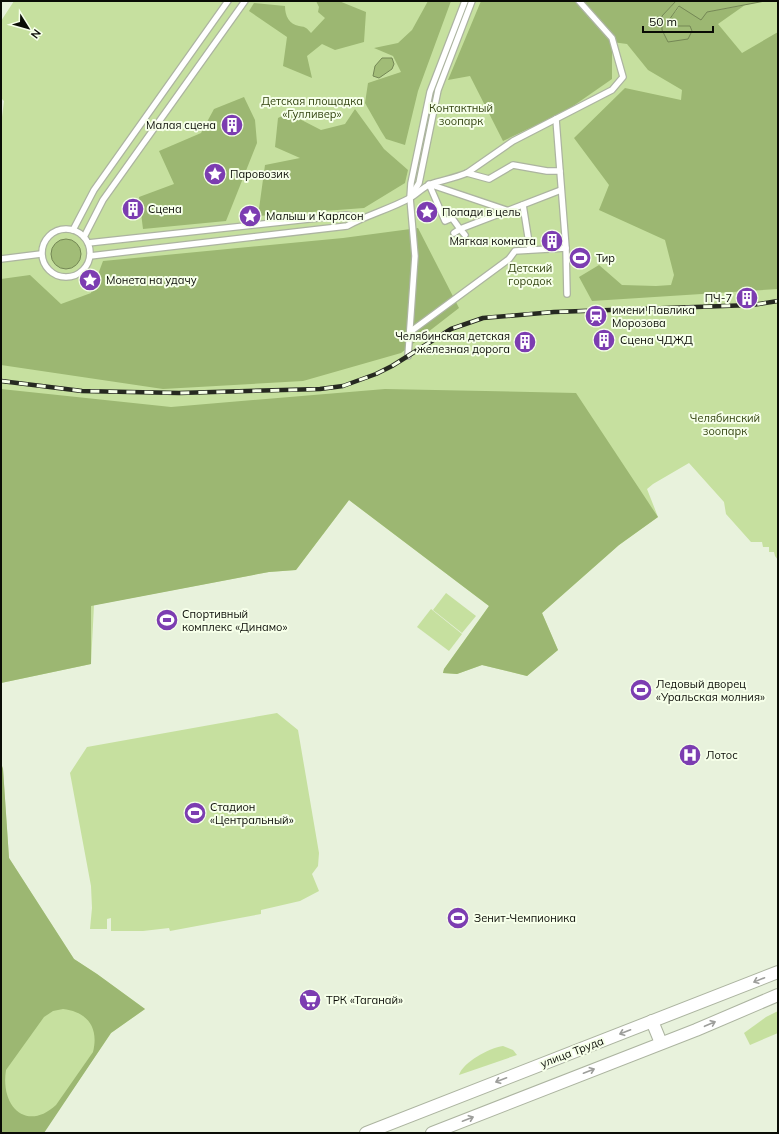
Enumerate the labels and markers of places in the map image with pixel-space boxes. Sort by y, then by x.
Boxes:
building icon: Малая сцена [219,112,245,138]
place label: Малая сцена [146,118,216,132]
place icon: Паровозик [202,161,228,187]
place label: Паровозик [230,167,289,181]
building icon: Сцена [120,196,146,222]
place icon: Попади в цель [414,199,440,225]
place label: Сцена [148,202,182,216]
place icon: Малыш и Карлсон [237,203,263,229]
place label: Попади в цель [442,205,521,219]
place label: Малыш и Карлсон [266,209,364,223]
building icon: Мягкая комната [539,228,565,254]
place label: Мягкая комната [449,234,536,248]
sports icon: Тир [567,245,593,271]
place label: Тир [596,251,615,265]
place icon: Монета на удачу [77,267,103,293]
place label: Монета на удачу [106,273,197,287]
building icon: ПЧ-7 [734,285,760,311]
place label: ПЧ-7 [705,291,732,305]
station icon: имени Павлика Морозова [583,303,609,329]
place label: имени Павлика Морозова [612,303,695,330]
building icon: Сцена ЧДЖД [591,327,617,353]
place label: Челябинская детская железная дорога [395,329,510,356]
building icon: Челябинская детская железная дорога [512,329,538,355]
place label: Сцена ЧДЖД [620,333,693,347]
sports icon: Спортивный комплекс «Динамо» [154,607,180,633]
place label: Спортивный комплекс «Динамо» [182,607,288,634]
sports icon: Ледовый дворец «Уральская молния» [628,677,654,703]
place label: Ледовый дворец «Уральская молния» [656,677,765,704]
hospital icon: Лотос [677,742,703,768]
place label: Лотос [706,748,738,762]
sports icon: Стадион «Центральный» [182,800,208,826]
place label: Стадион «Центральный» [210,800,294,827]
sports icon: Зенит-Чемпионика [445,905,471,931]
place label: Зенит-Чемпионика [474,911,576,925]
supermarket icon: ТРК «Таганай» [297,987,323,1013]
place label: ТРК «Таганай» [326,993,403,1007]

